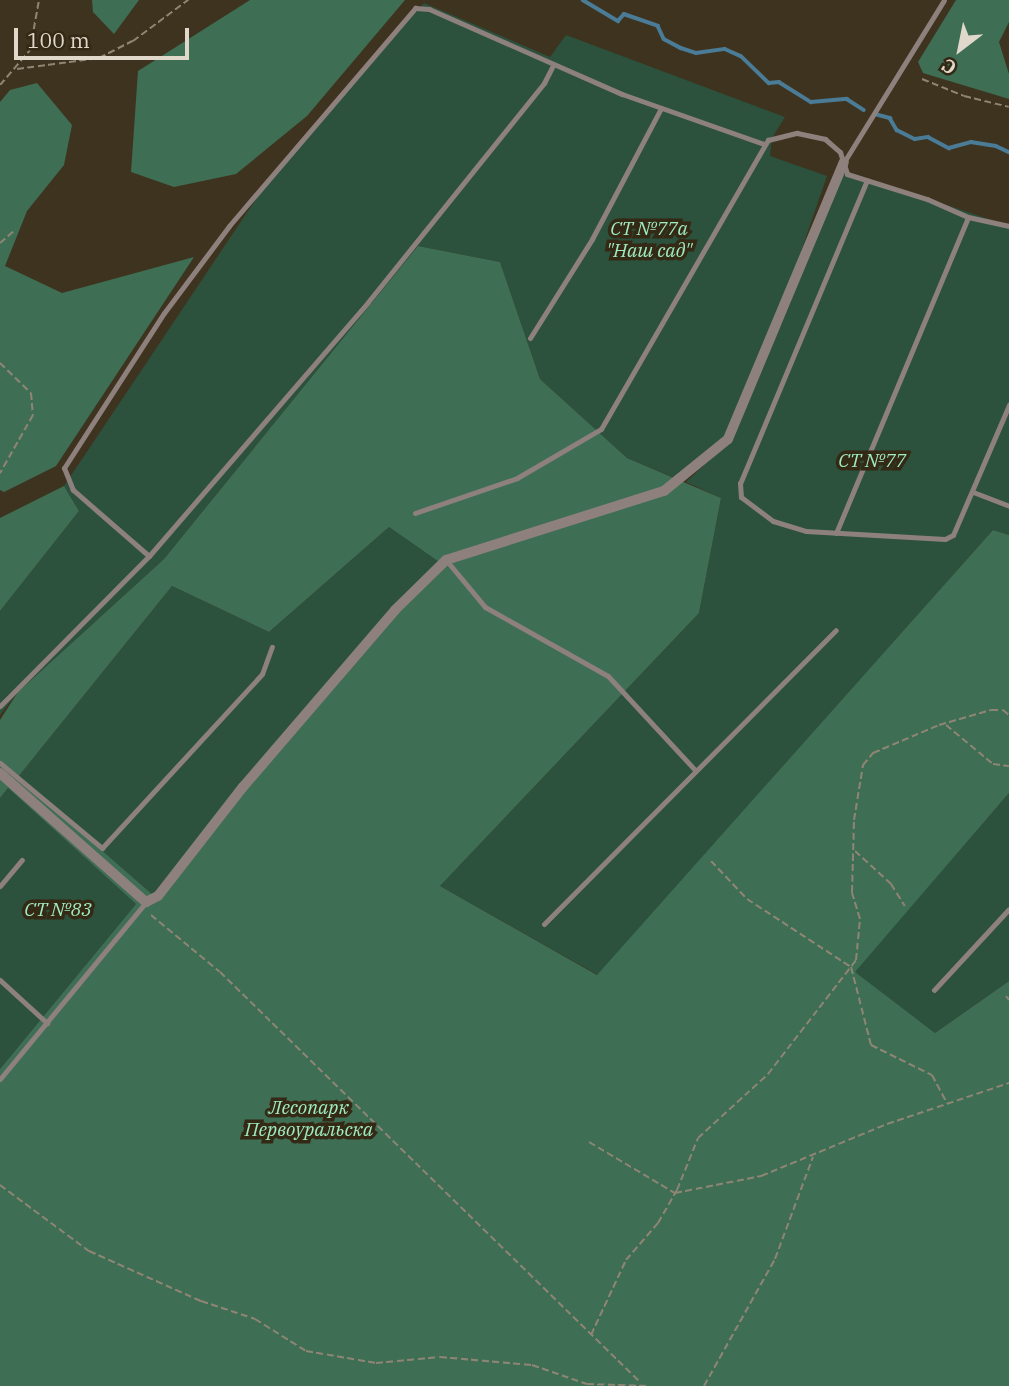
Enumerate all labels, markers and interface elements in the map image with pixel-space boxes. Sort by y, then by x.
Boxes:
scale bar [18,14,192,58]
north arrow [925,14,995,84]
text: 100 m [27,26,90,54]
text: С [937,53,961,80]
park label: СТ №77а "Наш сад" [606,218,692,262]
park label: СТ №77 [838,450,906,472]
park label: СТ №83 [24,899,92,921]
park label: Лесопарк Первоуральска [245,1097,373,1141]

